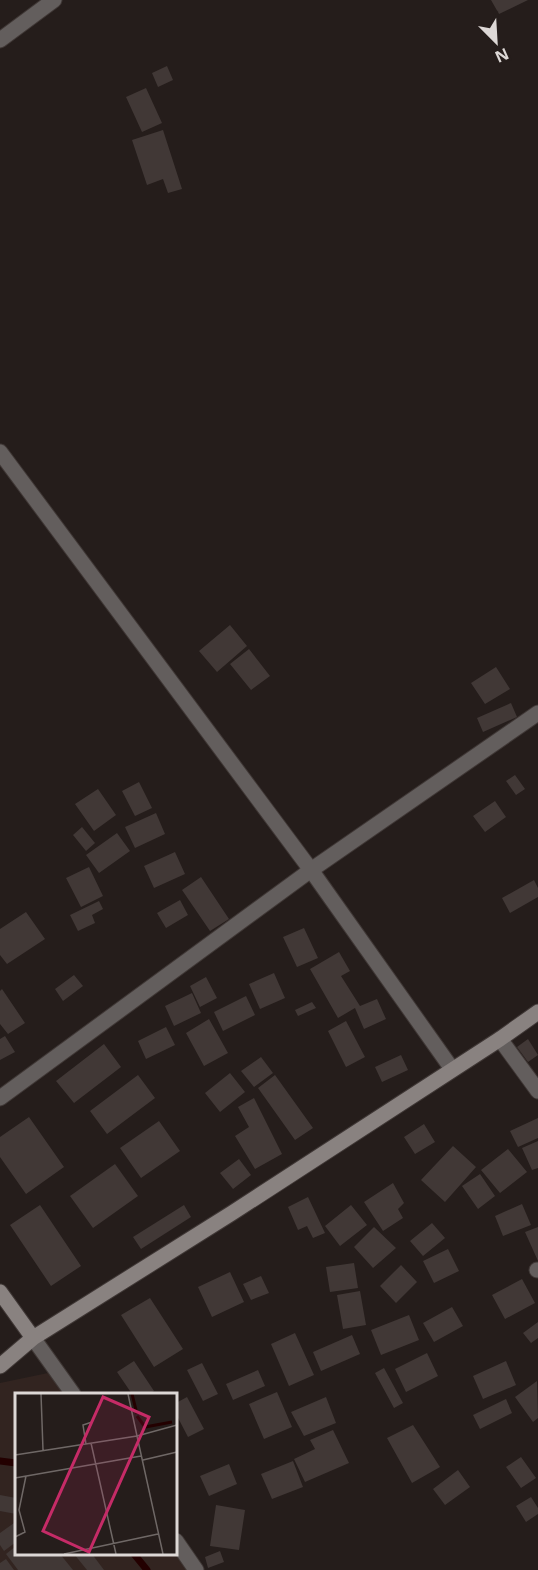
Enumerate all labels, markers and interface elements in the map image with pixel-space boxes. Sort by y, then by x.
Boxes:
north arrow [466,12,526,72]
text: N [492,43,513,68]
inset map [15,1393,177,1555]

